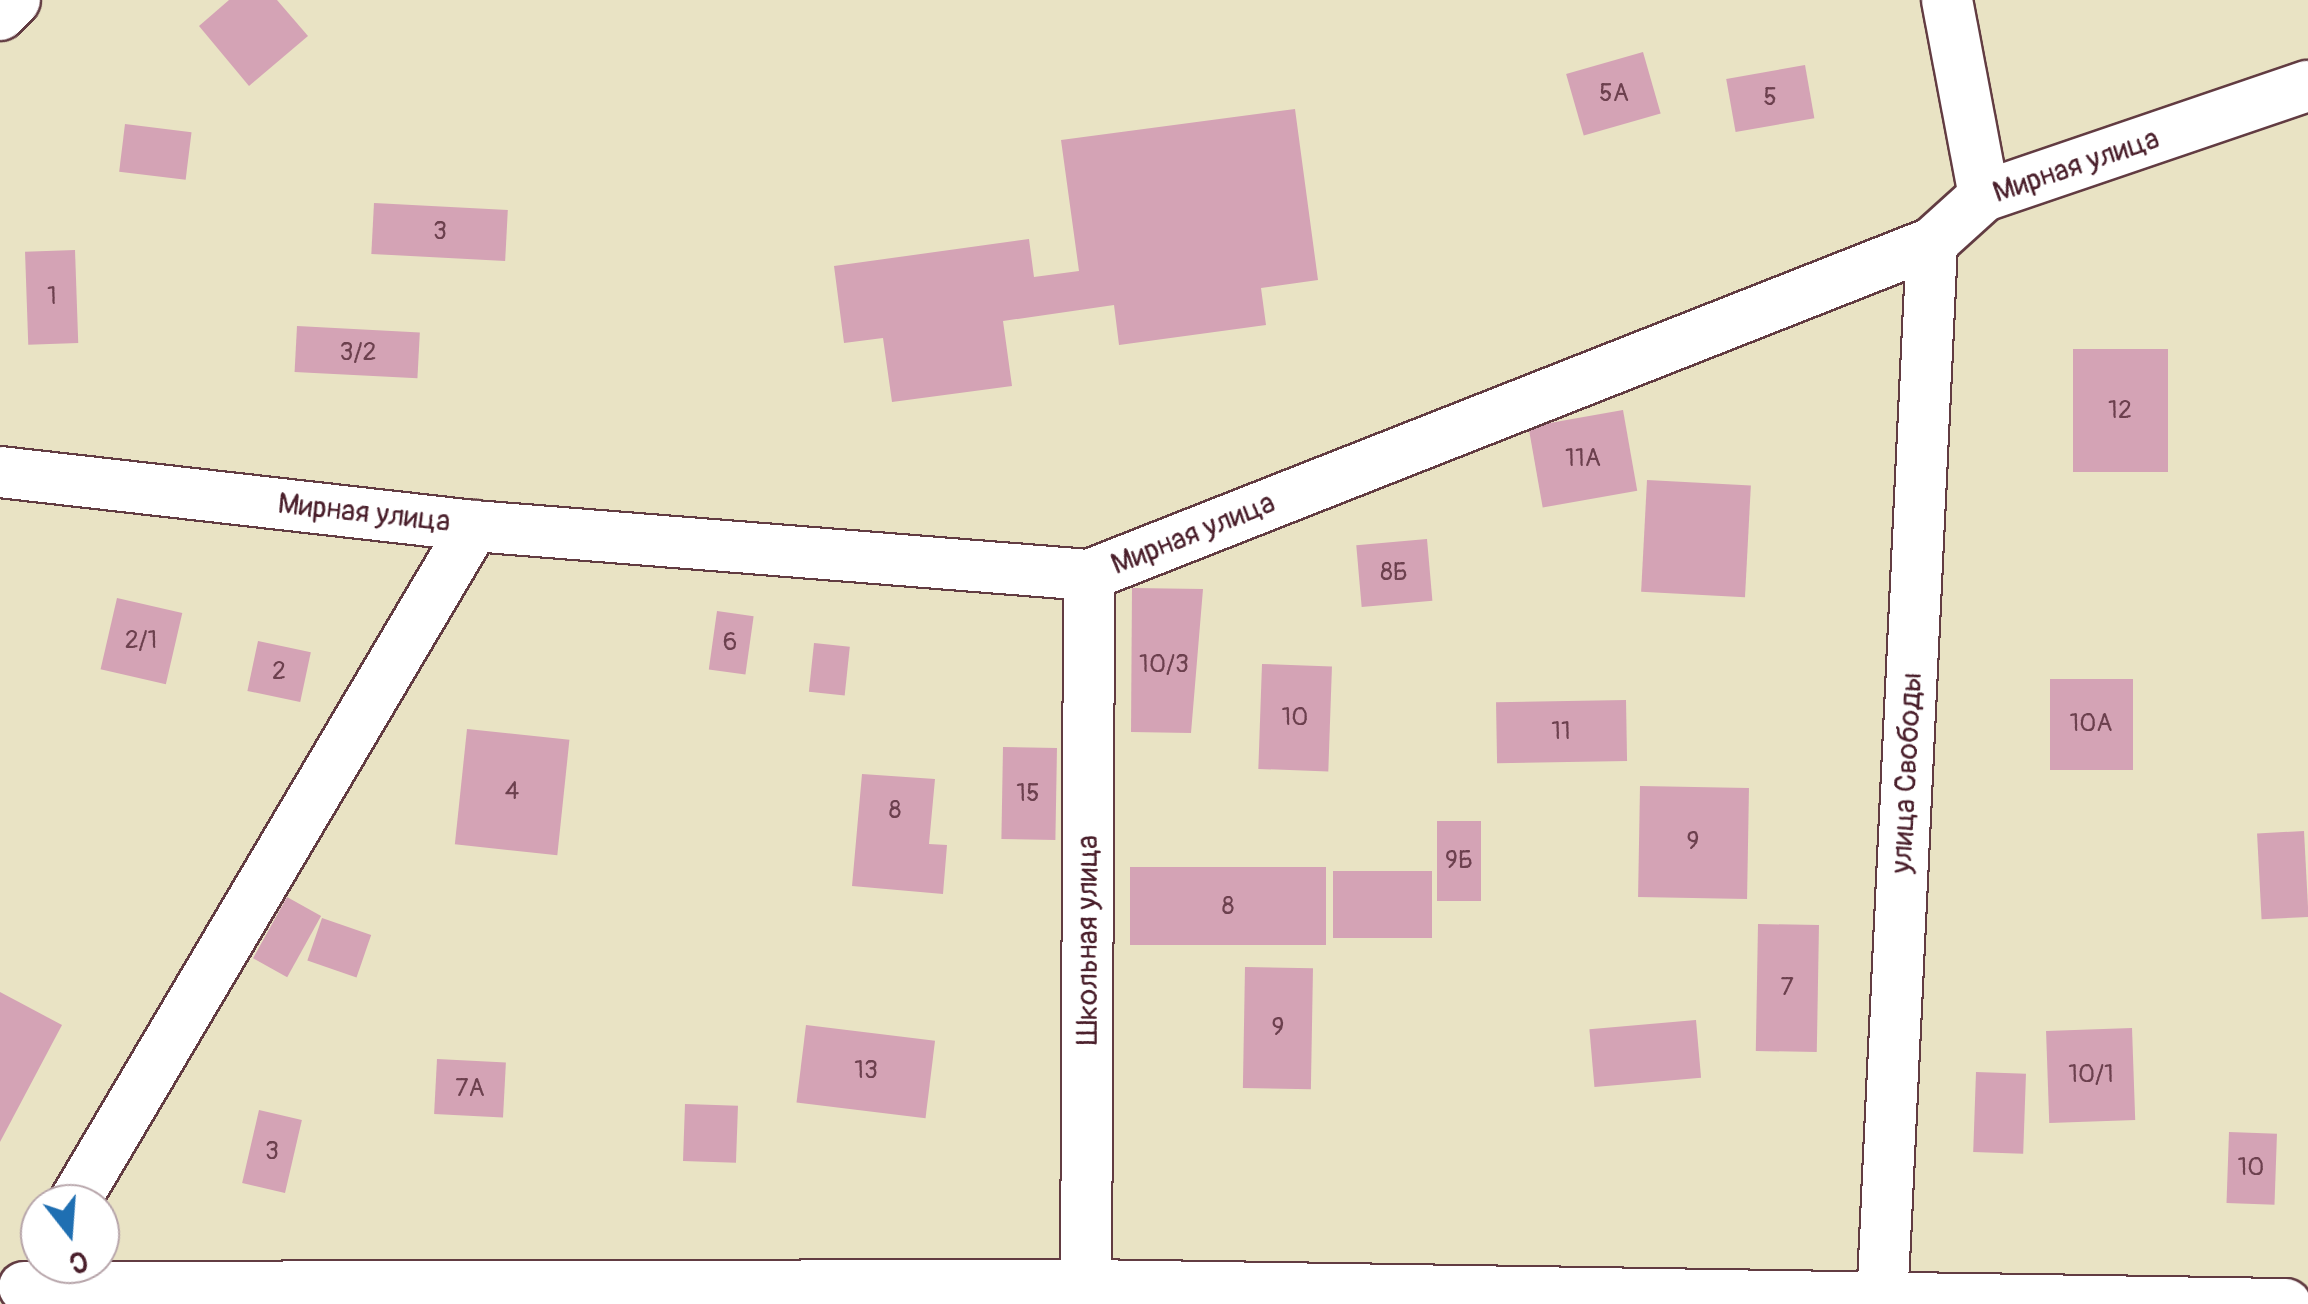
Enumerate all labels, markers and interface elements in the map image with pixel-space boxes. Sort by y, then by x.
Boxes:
house number: 5А [1599,79,1629,109]
house number: 5 [1763,83,1777,113]
street label: Мирная улица [1988,121,2164,211]
house number: 3 [433,217,447,247]
house number: 1 [47,282,57,312]
house number: 3/2 [340,338,376,368]
house number: 12 [2108,396,2132,426]
house number: 11А [1565,444,1601,474]
street label: Мирная улица [1106,485,1280,583]
street label: Мирная улица [276,486,452,540]
house number: 8Б [1380,558,1408,588]
house number: 2/1 [125,626,157,656]
house number: 6 [723,628,737,658]
house number: 10/3 [1139,650,1189,680]
house number: 2 [272,657,286,687]
street label: улица Свободы [1884,672,1930,874]
house number: 10 [1282,703,1308,733]
house number: 10А [2069,709,2113,739]
house number: 11 [1551,717,1571,747]
house number: 4 [505,777,519,807]
house number: 15 [1016,779,1040,809]
house number: 8 [889,796,901,826]
house number: 9 [1687,827,1699,857]
street label: Школьная улица [1070,835,1106,1045]
house number: 9Б [1445,846,1473,876]
house number: 8 [1222,892,1234,922]
house number: 7 [1780,973,1794,1003]
house number: 9 [1272,1013,1284,1043]
house number: 13 [854,1056,878,1086]
house number: 10/1 [2068,1060,2114,1090]
house number: 7А [455,1074,485,1104]
house number: 3 [265,1137,279,1167]
house number: 10 [2238,1153,2264,1183]
north arrow [20,1184,120,1284]
text: С [65,1242,92,1281]

